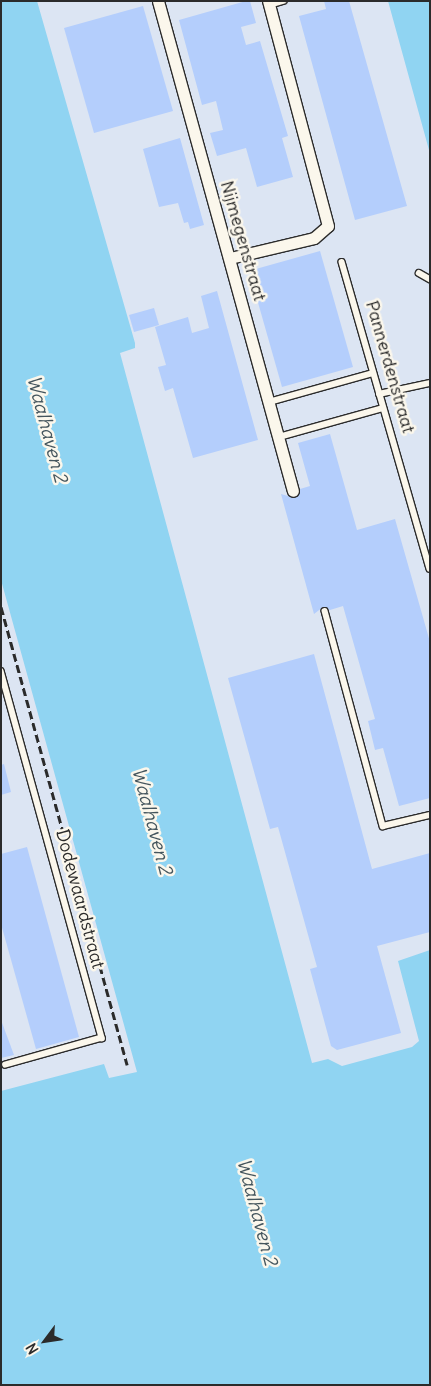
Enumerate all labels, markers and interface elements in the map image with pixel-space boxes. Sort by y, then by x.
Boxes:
street label: Nijmegenstraat [216,178,270,304]
street label: Pannerdenstraat [361,298,419,436]
water label: Waalhaven 2 [22,373,72,485]
water label: Waalhaven 2 [127,765,177,877]
street label: Dodewaardstraat [51,827,109,971]
water label: Waalhaven 2 [232,1156,282,1268]
north arrow [20,1316,70,1366]
text: N [22,1340,42,1358]

